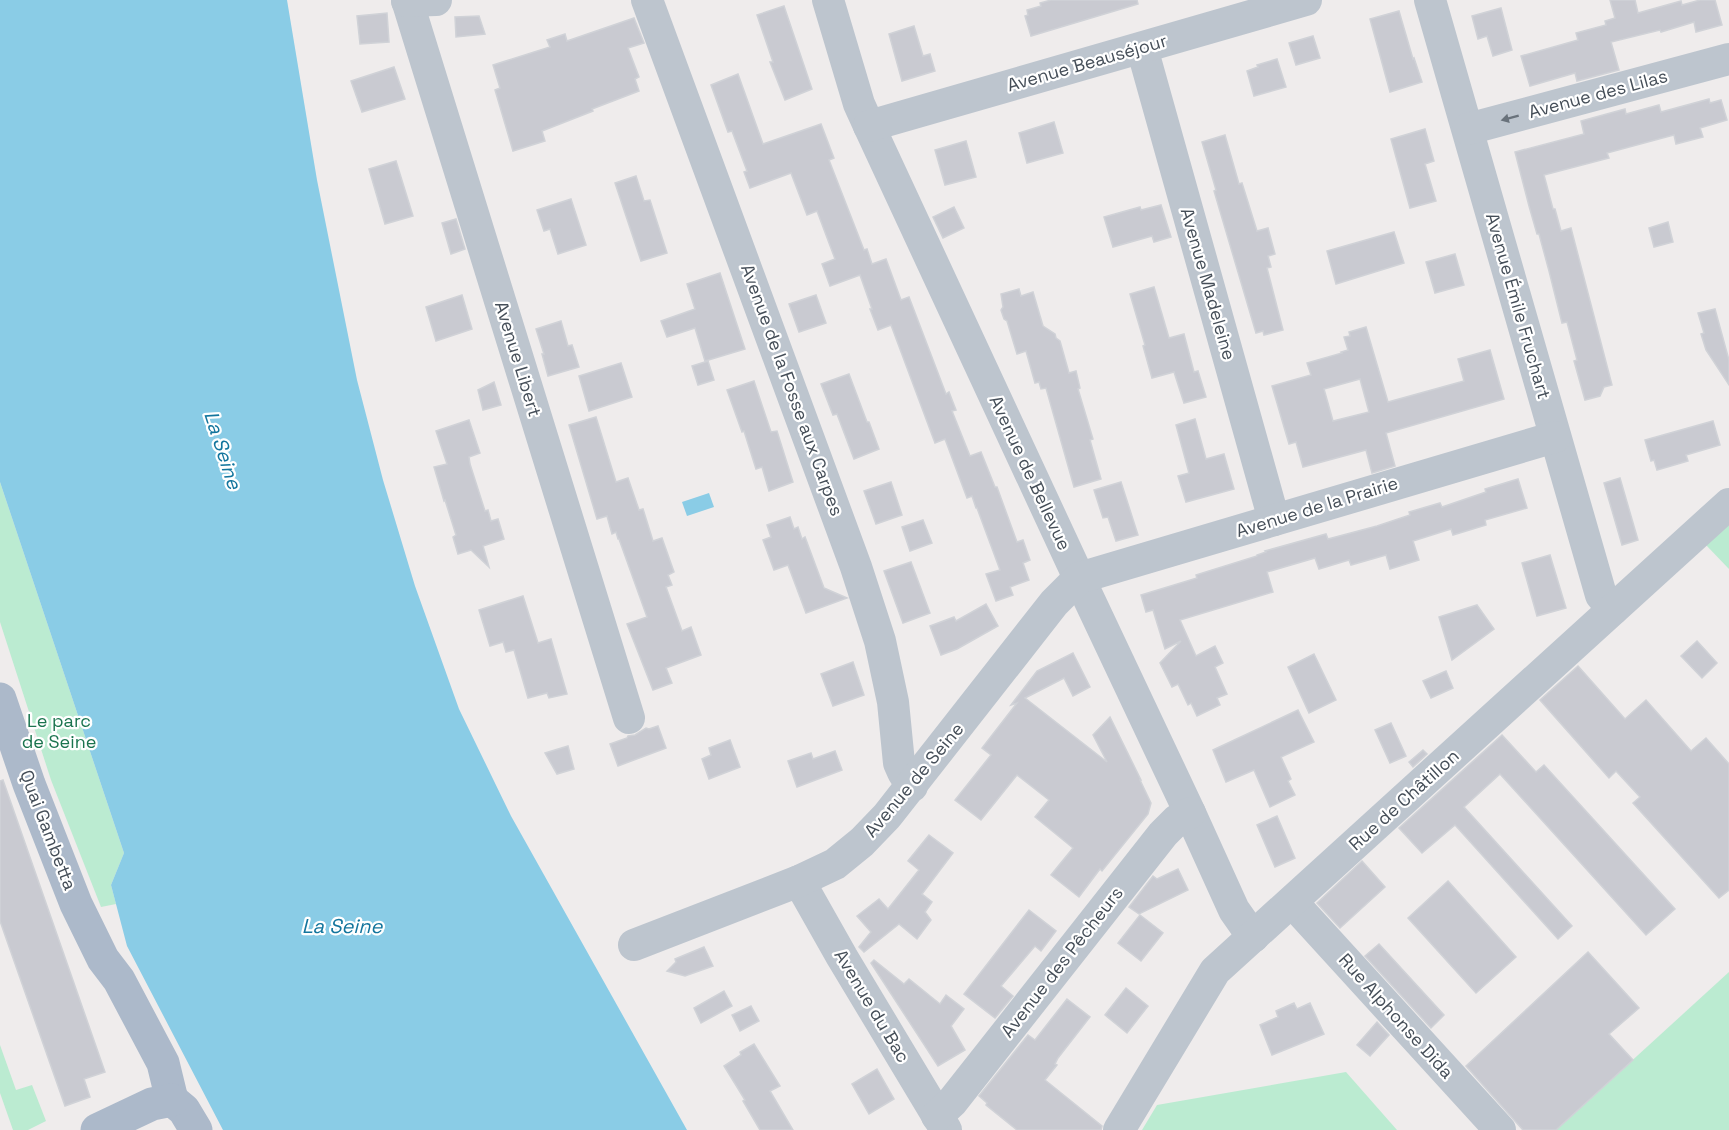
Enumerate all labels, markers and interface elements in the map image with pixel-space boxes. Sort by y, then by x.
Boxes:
street label: Avenue Beauséjour [1004,29,1170,96]
street label: Avenue des Lilas [1526,64,1670,123]
one-way arrow [1501,114,1519,123]
street label: Avenue Madeleine [1176,205,1241,363]
street label: Avenue Émile Fruchart [1481,210,1556,402]
street label: Avenue de la Fosse aux Carpes [736,261,849,519]
street label: Avenue Libert [490,298,547,419]
street label: Avenue de Bellevue [985,392,1076,554]
water label: La Seine [198,408,248,493]
street label: Avenue de la Prairie [1233,471,1401,542]
park label: Le parc de Seine [22,709,96,753]
street label: Avenue de Seine [859,718,968,842]
street label: Rue de Châtillon [1344,744,1464,855]
street label: Quai Gambetta [15,766,82,893]
street label: Avenue des Pêcheurs [995,882,1128,1042]
water label: La Seine [302,913,383,939]
street label: Avenue du Bac [830,945,915,1067]
street label: Rue Alphonse Dida [1334,948,1459,1083]

